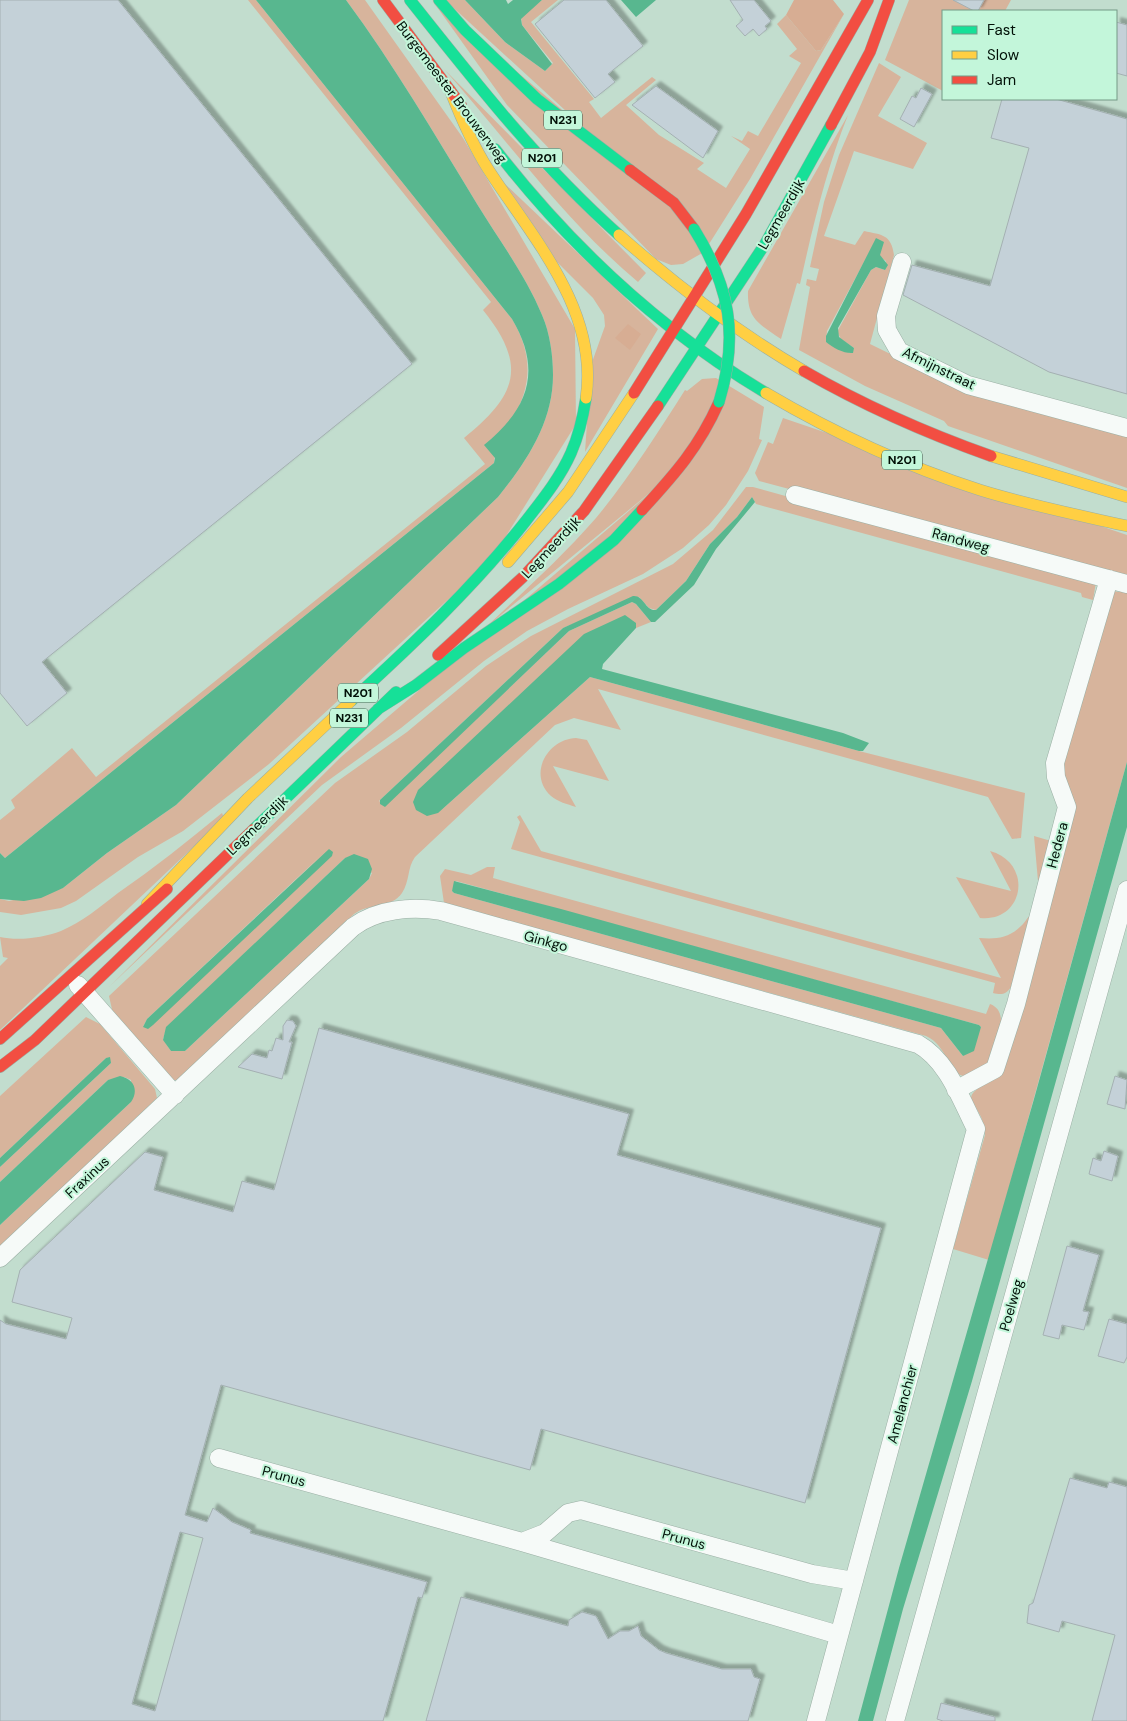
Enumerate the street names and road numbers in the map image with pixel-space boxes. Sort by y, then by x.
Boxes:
street label: Burgemeester Brouwerweg [393,17,512,167]
road number: N231 [544,110,582,130]
road number: N201 [522,148,562,168]
street label: Legmeerdijk [754,175,808,253]
street label: Afmijnstraat [900,343,978,393]
road number: N201 [882,450,922,470]
street label: Legmeerdijk [518,512,584,582]
street label: Randweg [930,524,992,556]
road number: N201 [338,684,378,702]
road number: N231 [330,708,368,728]
street label: Legmeerdijk [222,791,292,859]
street label: Hedera [1042,820,1072,870]
street label: Ginkgo [522,926,570,956]
street label: Fraxinus [61,1152,113,1202]
street label: Poelweg [995,1277,1027,1333]
street label: Amelanchier [883,1363,921,1445]
street label: Prunus [260,1462,308,1490]
street label: Prunus [660,1525,708,1553]

